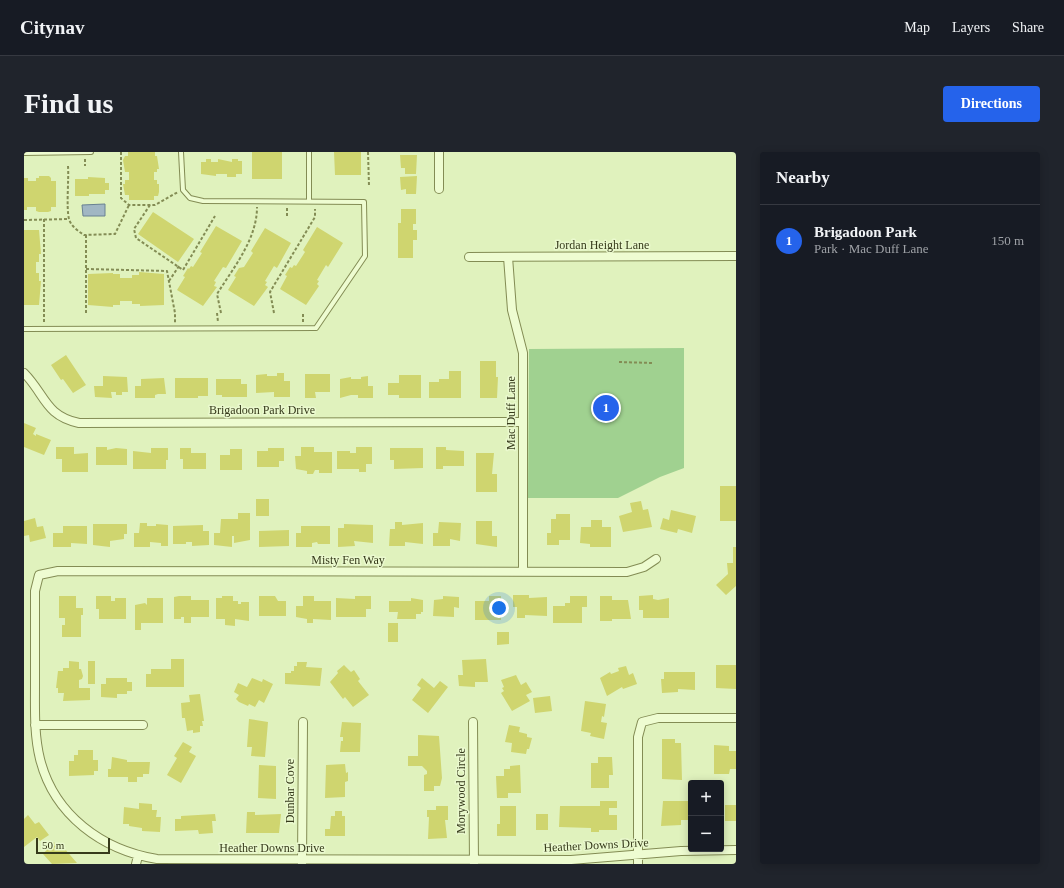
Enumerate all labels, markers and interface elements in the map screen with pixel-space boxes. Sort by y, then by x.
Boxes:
text: Citynav [20,17,84,38]
text: Map [904,20,930,35]
text: Layers [952,20,990,35]
text: Share [1012,20,1044,35]
button: Directions [943,86,1040,122]
text: Find us [24,88,114,119]
text: Nearby [776,168,830,187]
text: Brigadoon Park [814,224,917,240]
text: 1 [786,233,792,248]
text: 150 m [991,233,1024,248]
street label: Jordan Height Lane [555,238,649,252]
text: Park · Mac Duff Lane [814,241,929,256]
street label: Mac Duff Lane [504,376,518,450]
pin: 1 [593,393,619,423]
street label: Brigadoon Park Drive [209,403,315,417]
street label: Misty Fen Way [311,553,385,567]
your location [489,598,509,618]
street label: Morywood Circle [454,748,468,834]
street label: Dunbar Cove [283,759,297,823]
map controls [688,780,724,852]
button: + [688,780,724,816]
button: − [688,816,724,852]
street label: Heather Downs Drive [543,835,649,855]
scale bar [36,836,110,855]
text: 50 m [42,839,64,851]
street label: Heather Downs Drive [219,841,325,855]

